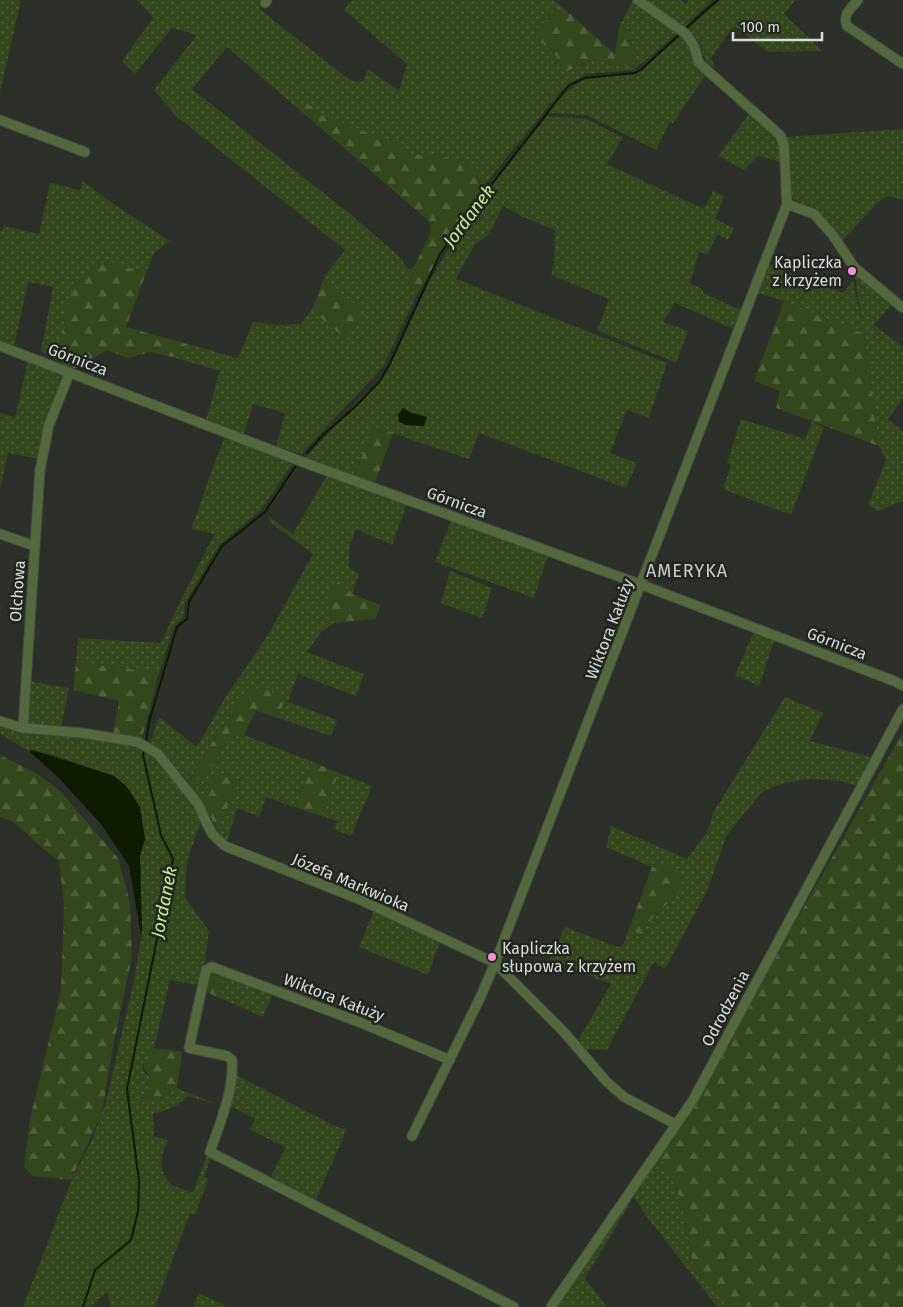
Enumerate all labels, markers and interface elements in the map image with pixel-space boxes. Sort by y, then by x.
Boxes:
scale bar [733,10,822,42]
text: 100 m [740,18,780,36]
water label: Jordanek [438,180,500,252]
place label: Kapliczka z krzyżem [772,253,842,290]
marker: Kapliczka z krzyżem [846,265,858,277]
street label: Górnicza [45,339,110,380]
street label: Górnicza [424,483,489,522]
street label: Olchowa [6,559,29,623]
district label: AMERYKA [646,560,728,582]
street label: Wiktora Kałuży [582,576,637,682]
street label: Górnicza [804,623,869,664]
street label: Józefa Markwioka [289,849,412,916]
water label: Jordanek [146,864,182,941]
place label: Kapliczka słupowa z krzyżem [502,939,636,976]
marker: Kapliczka słupowa z krzyżem [486,951,498,963]
street label: Odrodzenia [697,967,753,1050]
street label: Wiktora Kałuży [281,970,387,1025]

